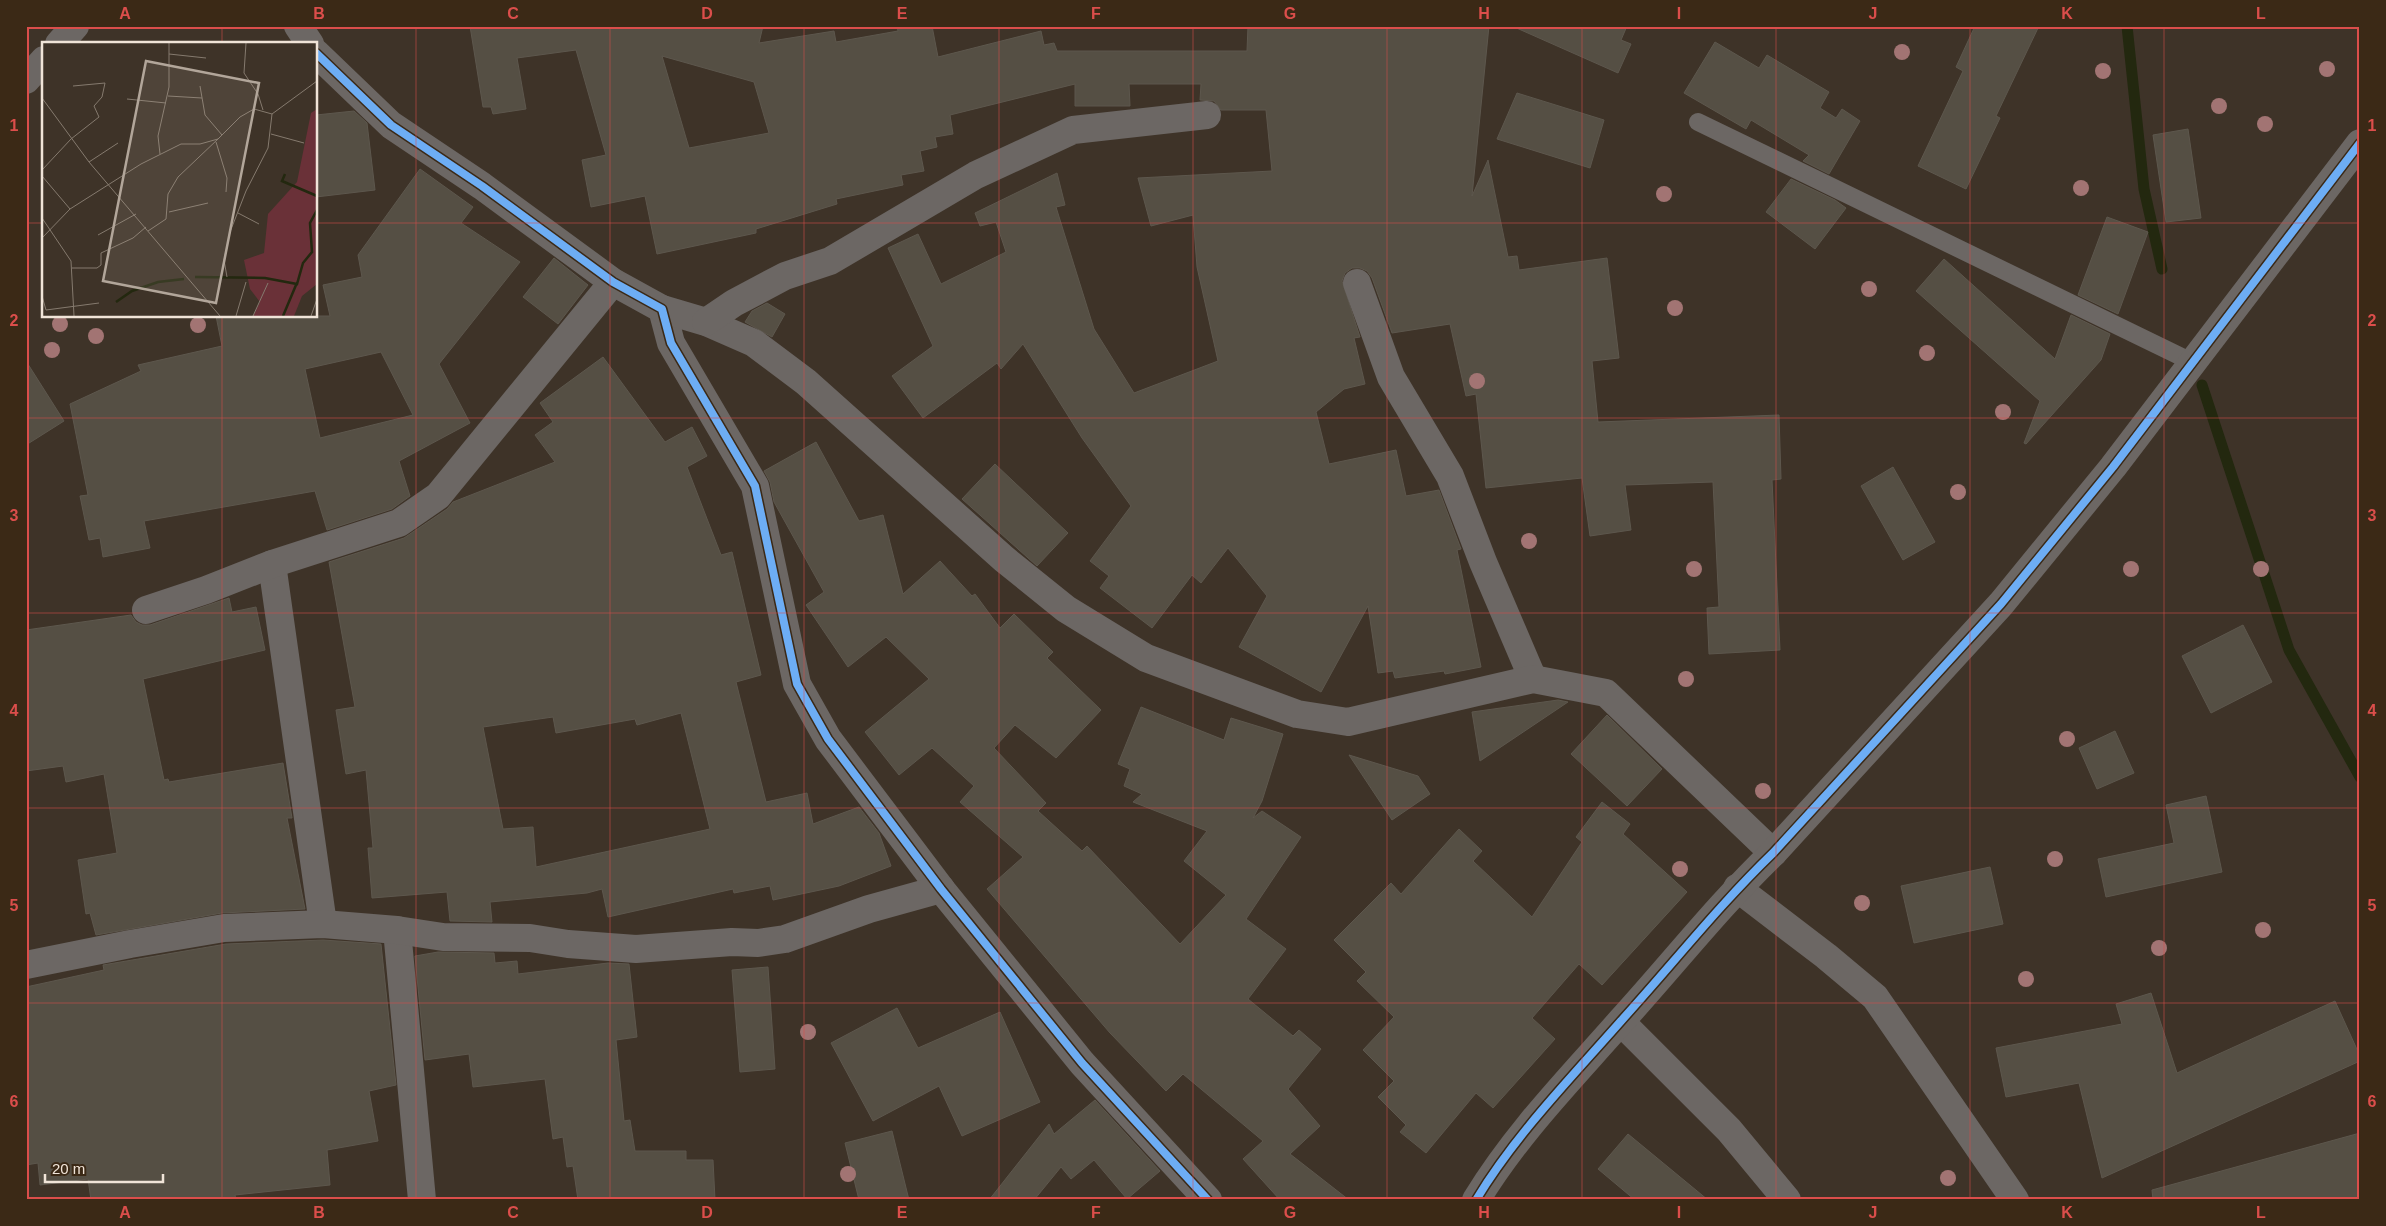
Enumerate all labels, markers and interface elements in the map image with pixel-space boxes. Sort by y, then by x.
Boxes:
text: A [119,5,131,22]
text: B [313,5,325,22]
text: C [507,5,519,22]
text: D [701,5,713,22]
text: E [897,5,908,22]
text: F [1091,5,1101,22]
text: G [1284,5,1296,22]
text: H [1478,5,1490,22]
text: I [1677,5,1681,22]
text: J [1869,5,1877,22]
text: K [2061,5,2073,22]
text: L [2256,5,2266,22]
inset map [42,42,318,318]
text: 1 [10,117,19,134]
text: 1 [2368,117,2377,134]
text: 2 [10,312,19,329]
text: 2 [2368,312,2377,329]
text: 3 [10,507,19,524]
text: 3 [2368,507,2377,524]
text: 4 [10,702,19,719]
text: 4 [2368,702,2377,719]
text: 5 [10,897,19,914]
text: 5 [2368,897,2377,914]
text: 6 [10,1093,19,1110]
text: 6 [2368,1093,2377,1110]
scale bar [45,1151,162,1183]
text: 20 m [52,1160,85,1177]
text: A [119,1204,131,1221]
text: B [313,1204,325,1221]
text: C [507,1204,519,1221]
text: D [701,1204,713,1221]
text: E [897,1204,908,1221]
text: F [1091,1204,1101,1221]
text: G [1284,1204,1296,1221]
text: H [1478,1204,1490,1221]
text: I [1677,1204,1681,1221]
text: J [1869,1204,1877,1221]
text: K [2061,1204,2073,1221]
text: L [2256,1204,2266,1221]

